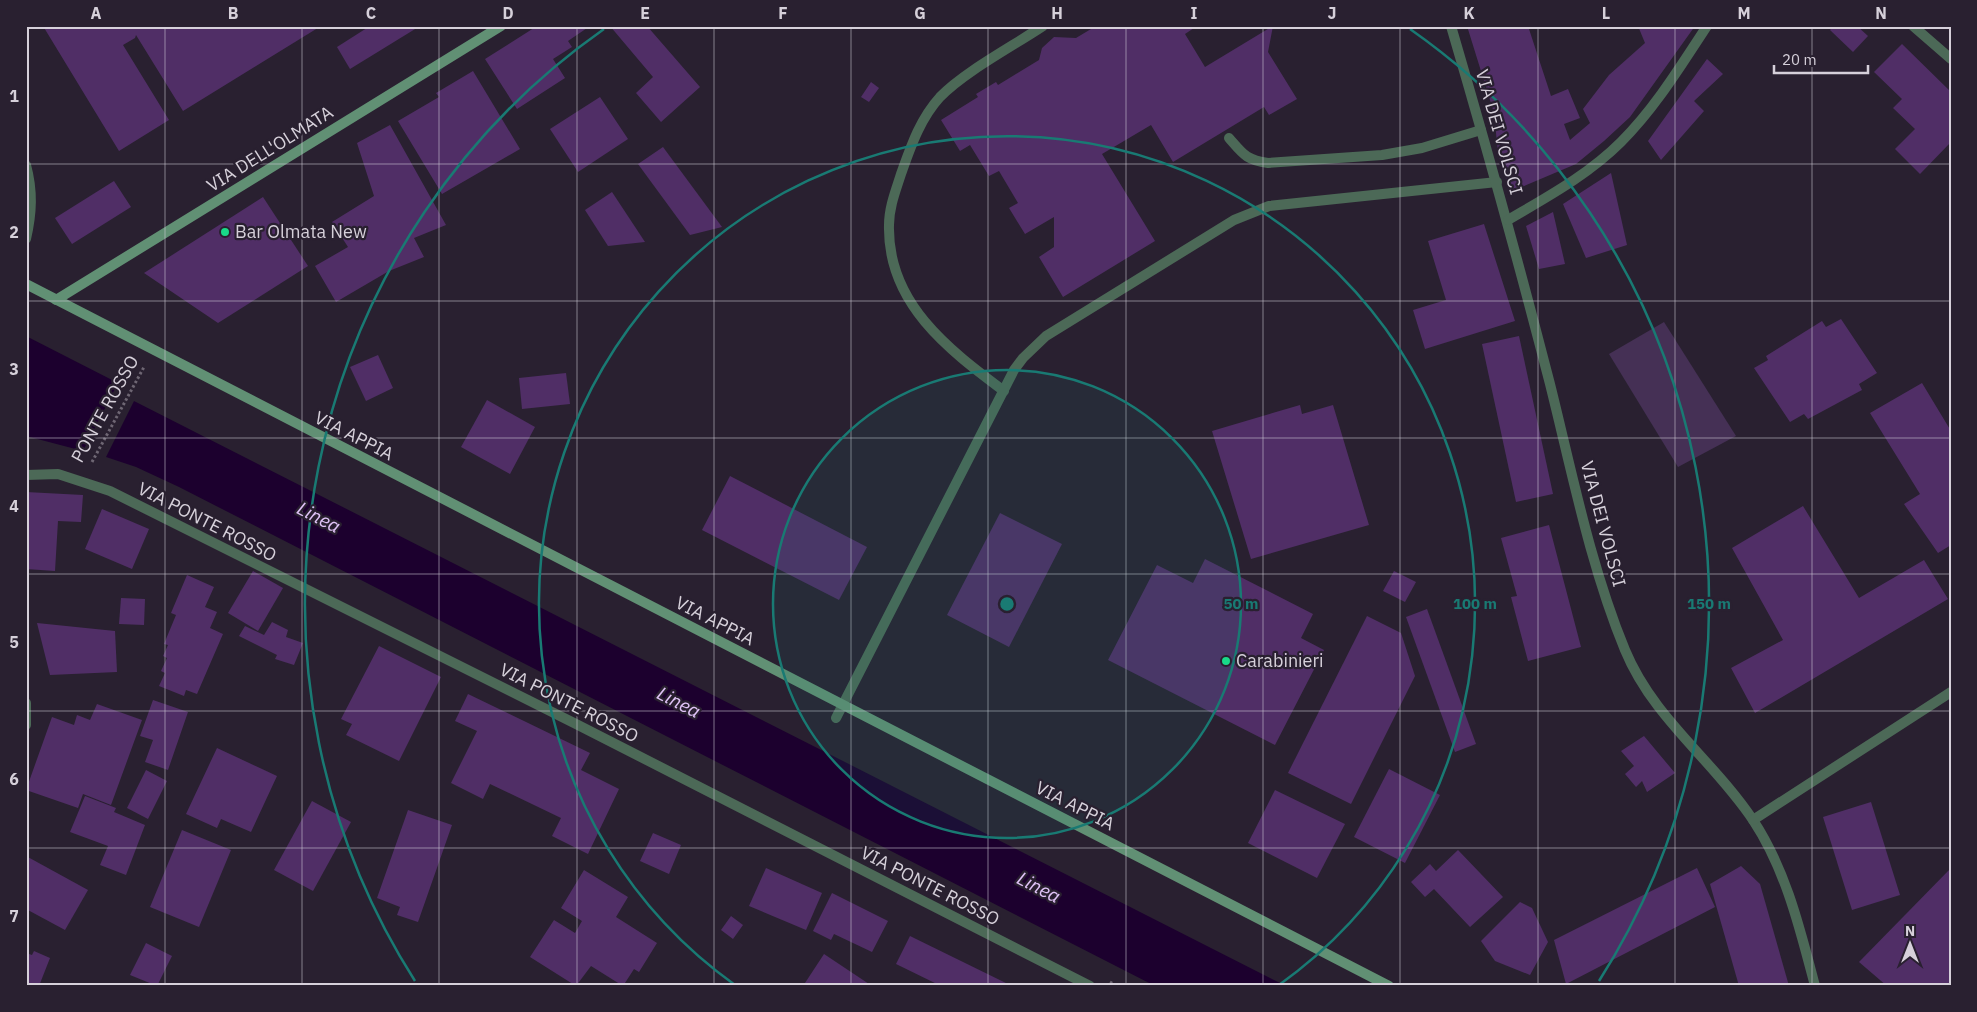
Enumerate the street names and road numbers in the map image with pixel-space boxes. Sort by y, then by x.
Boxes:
street label: VIA DEI VOLSCI [1471,67,1528,197]
street label: VIA DELL'OLMATA [202,100,338,197]
street label: PONTE ROSSO [66,351,143,466]
street label: VIA APPIA [311,406,398,466]
street label: VIA DEI VOLSCI [1576,458,1631,589]
street label: VIA PONTE ROSSO [134,477,281,567]
street label: VIA APPIA [672,591,759,651]
street label: VIA PONTE ROSSO [496,658,643,748]
street label: VIA APPIA [1032,776,1119,836]
street label: VIA PONTE ROSSO [857,841,1004,931]

